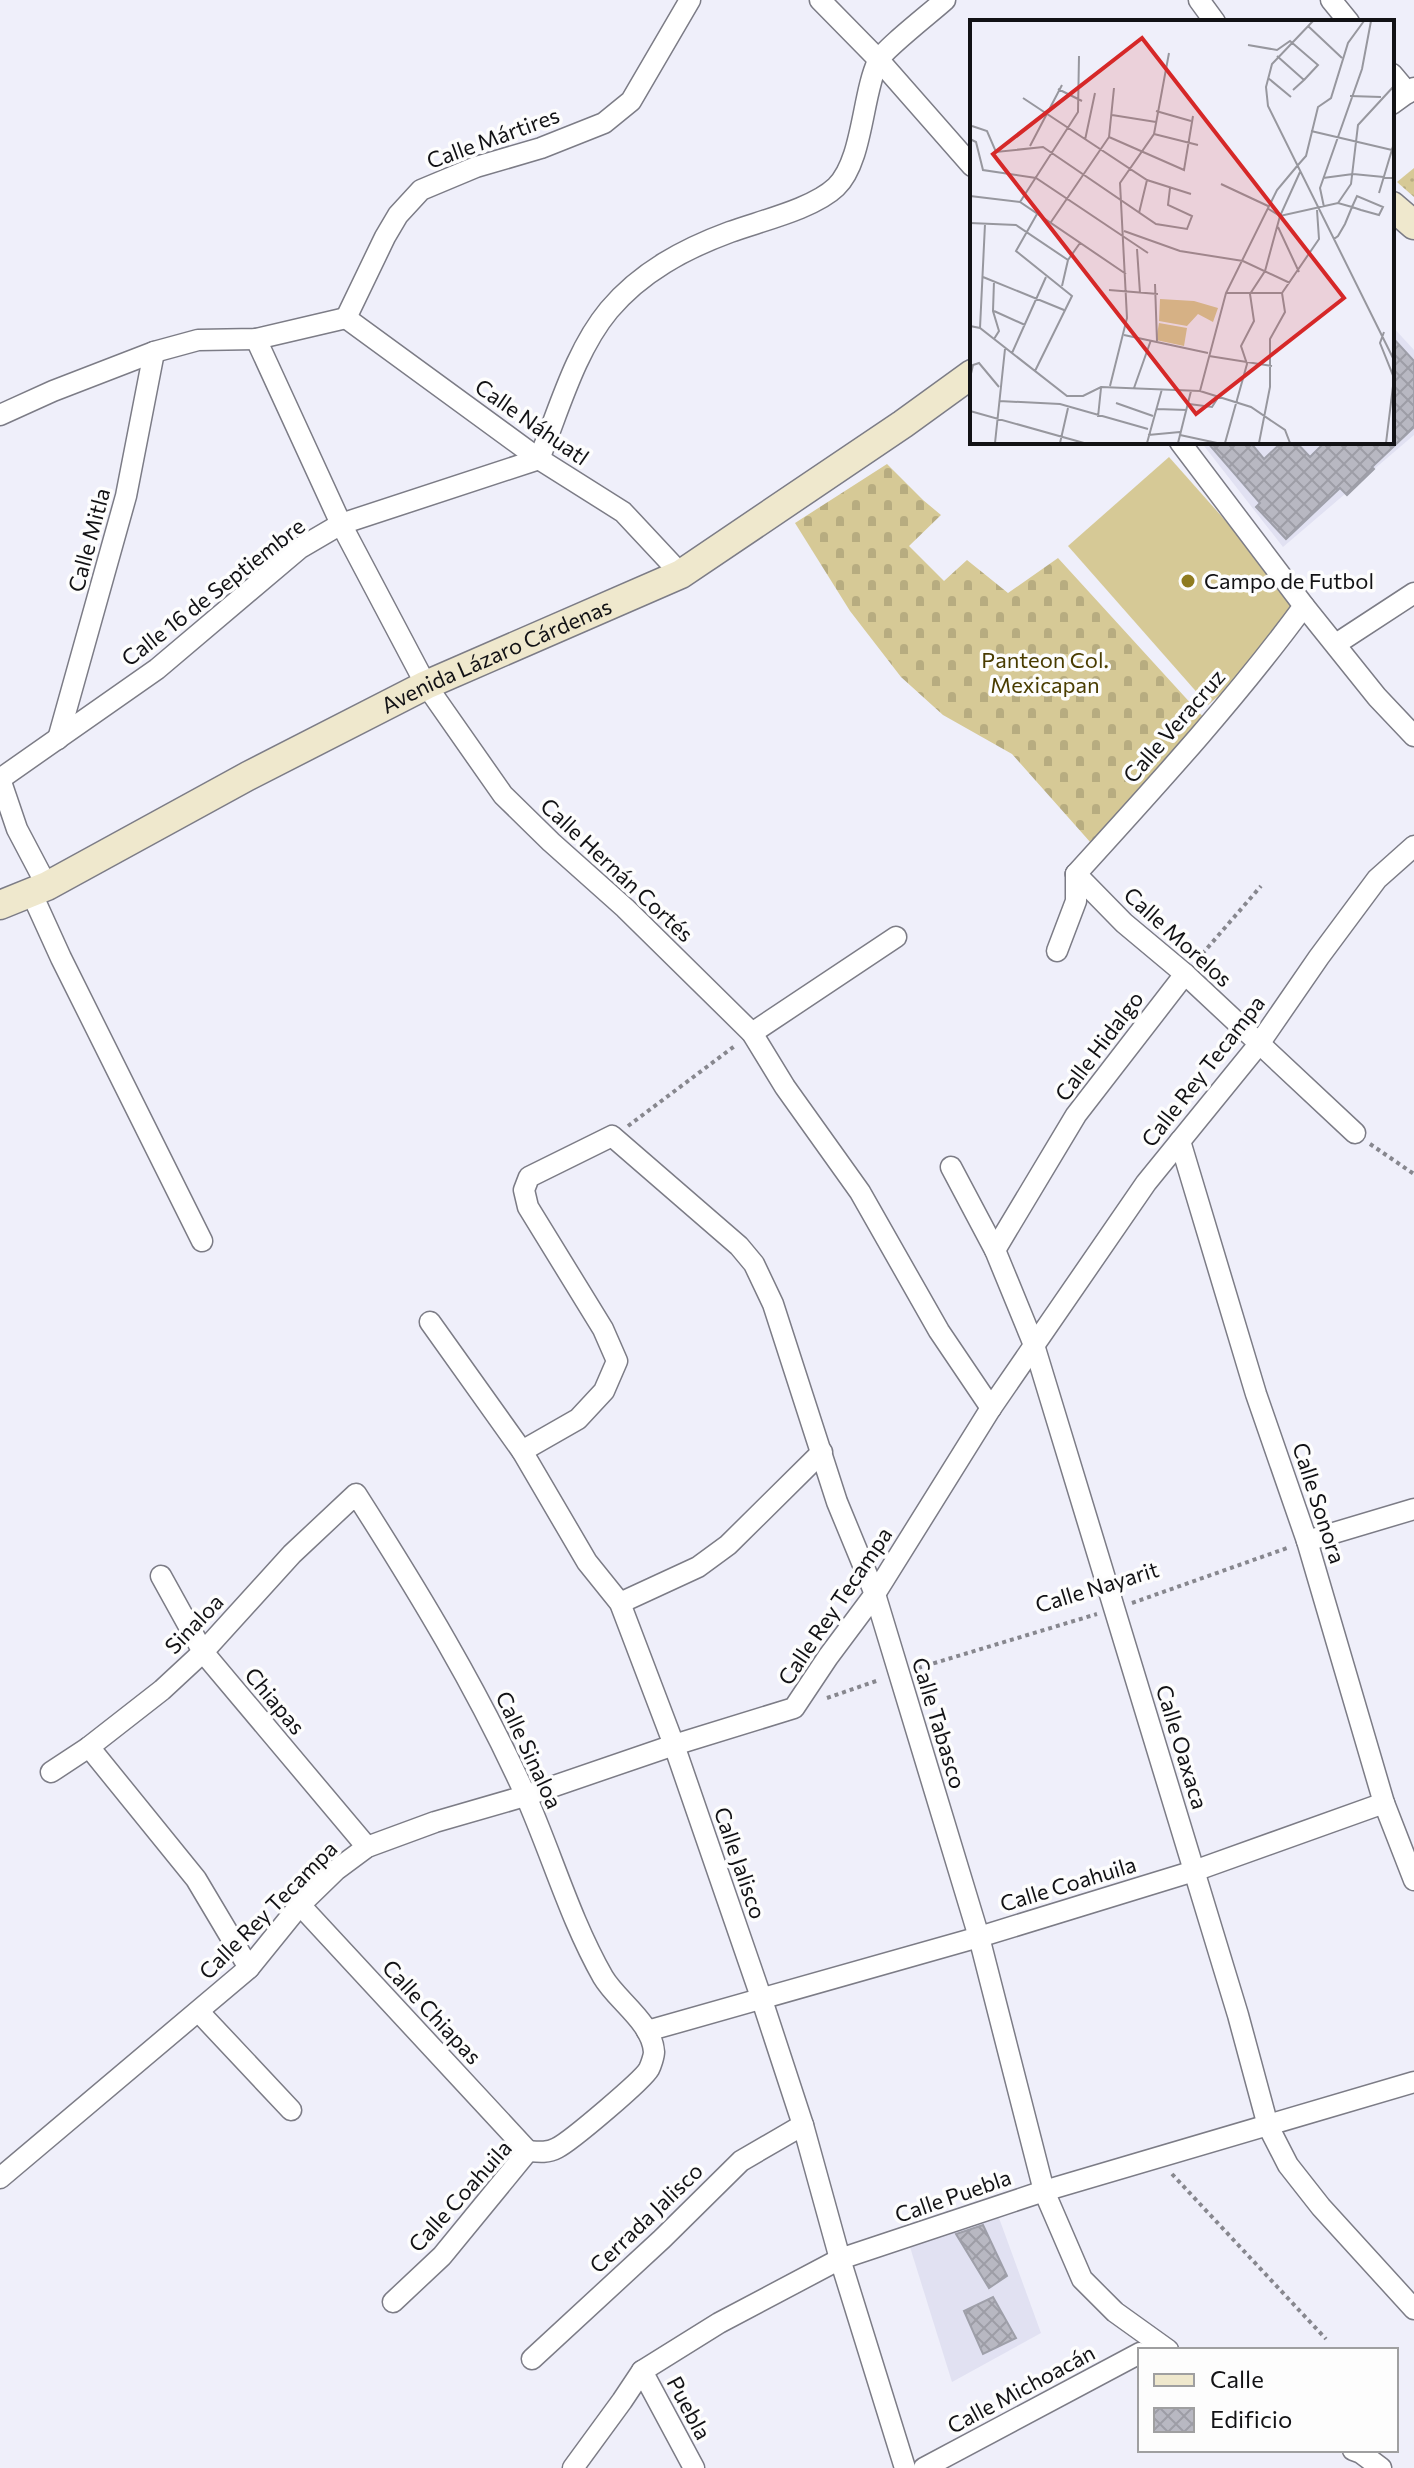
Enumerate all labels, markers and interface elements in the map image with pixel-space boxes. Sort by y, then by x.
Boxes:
inset map [970,20,1394,444]
street label: Calle Mártires [423,101,563,174]
street label: Calle Náhuatl [470,373,594,471]
street label: Calle Mitla [62,485,115,595]
street label: Calle 16 de Septiembre [116,512,310,671]
place label: Campo de Futbol [1204,567,1374,594]
marker: Campo de Futbol [1179,572,1197,590]
street label: Avenida Lázaro Cárdenas [377,592,615,719]
park label: Panteon Col. Mexicapan [981,646,1109,698]
street label: Calle Veracruz [1117,663,1230,788]
street label: Calle Hernán Cortés [535,792,699,947]
street label: Calle Morelos [1119,881,1238,992]
street label: Calle Hidalgo [1049,986,1149,1106]
street label: Calle Rey Tecampa [1135,990,1270,1152]
street label: Calle Sonora [1287,1439,1352,1567]
street label: Calle Rey Tecampa [772,1522,897,1690]
street label: Calle Nayarit [1032,1555,1162,1618]
street label: Sinaloa [159,1588,229,1659]
street label: Calle Tabasco [907,1654,972,1792]
street label: Chiapas [240,1662,311,1740]
street label: Calle Oaxaca [1151,1681,1214,1812]
street label: Calle Sinaloa [490,1687,568,1813]
street label: Calle Jalisco [709,1803,772,1922]
street label: Calle Rey Tecampa [193,1835,342,1984]
street label: Calle Coahuila [997,1850,1139,1917]
street label: Calle Chiapas [377,1954,488,2069]
street label: Calle Coahuila [402,2134,517,2257]
street label: Cerrada Jalisco [583,2157,708,2278]
street label: Calle Puebla [891,2163,1015,2228]
street label: Calle Michoacán [942,2338,1099,2439]
legend [1138,2348,1398,2452]
text: Calle [1210,2364,1264,2393]
street label: Puebla [662,2371,717,2444]
text: Edificio [1210,2404,1292,2433]

